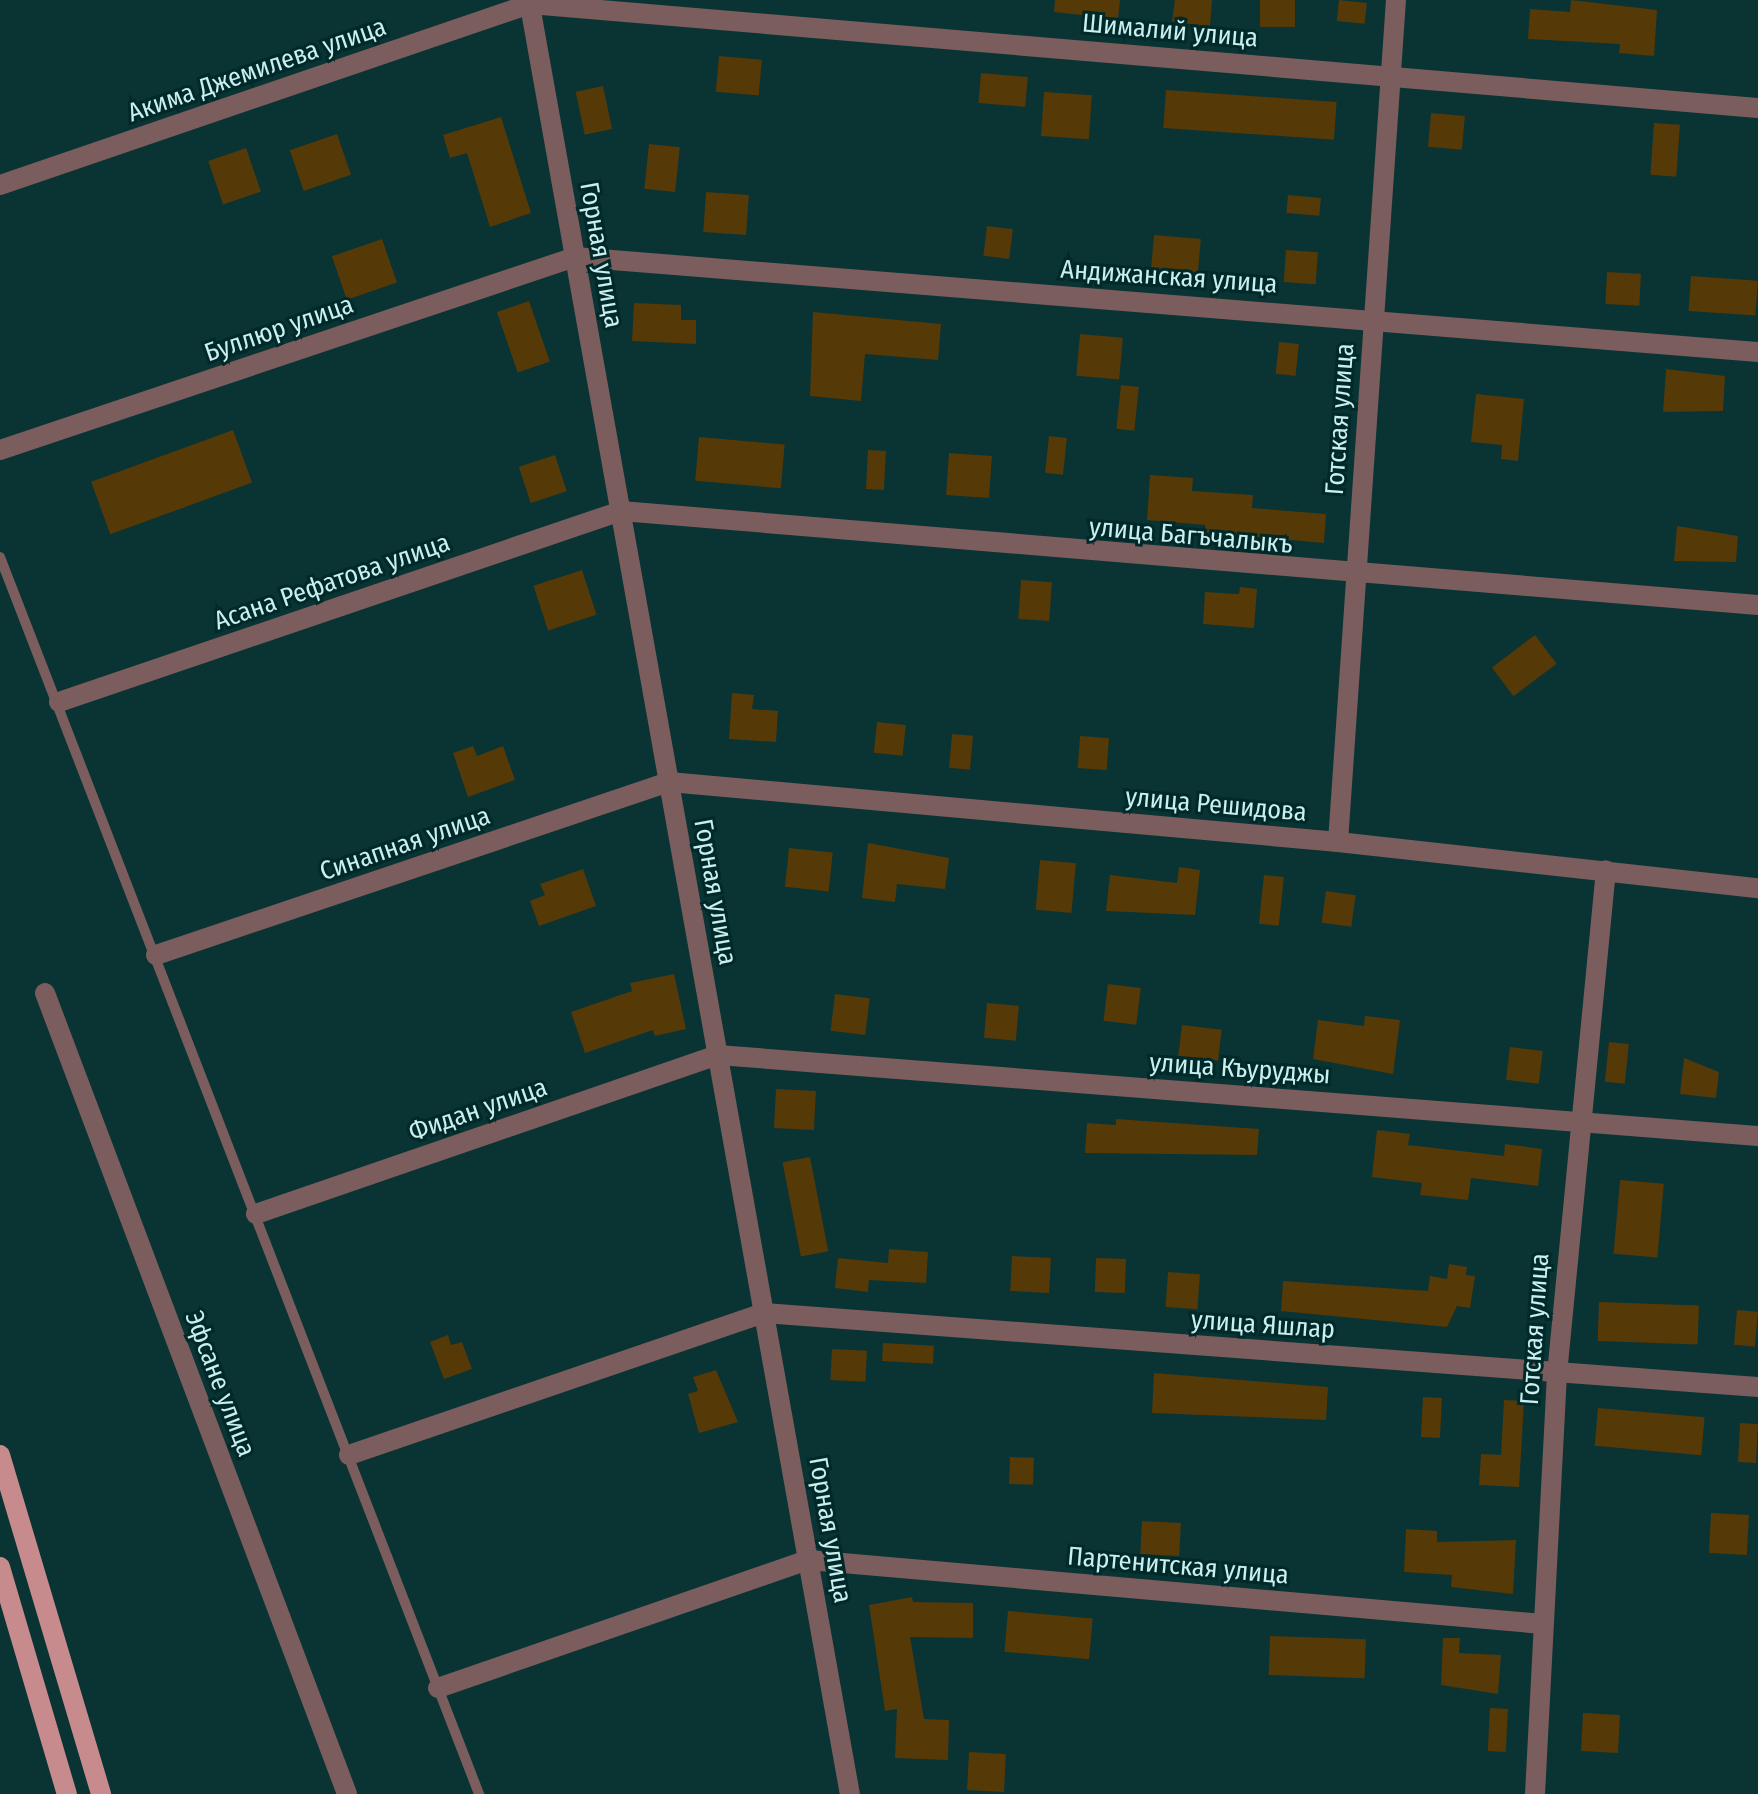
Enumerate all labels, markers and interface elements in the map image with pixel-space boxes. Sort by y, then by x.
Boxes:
street label: Шималий улица [1081,8,1259,54]
street label: Акима Джемилева улица [124,11,390,129]
street label: Горная улица [573,180,629,330]
street label: Андижанская улица [1060,254,1278,300]
street label: Буллюр улица [201,289,357,369]
street label: Готская улица [1319,342,1361,496]
street label: улица Багъчалыкъ [1088,512,1294,560]
street label: Асана Рефатова улица [210,527,454,637]
street label: улица Решидова [1124,782,1308,828]
street label: Синапная улица [316,800,494,888]
street label: Горная улица [687,817,743,967]
street label: улица Къуруджы [1149,1047,1331,1091]
street label: Фидан улица [405,1072,551,1148]
street label: Готская улица [1514,1252,1556,1406]
street label: улица Яшлар [1190,1304,1336,1346]
street label: Эфсане улица [178,1307,262,1461]
street label: Горная улица [802,1455,858,1605]
street label: Партенитская улица [1066,1541,1290,1591]

